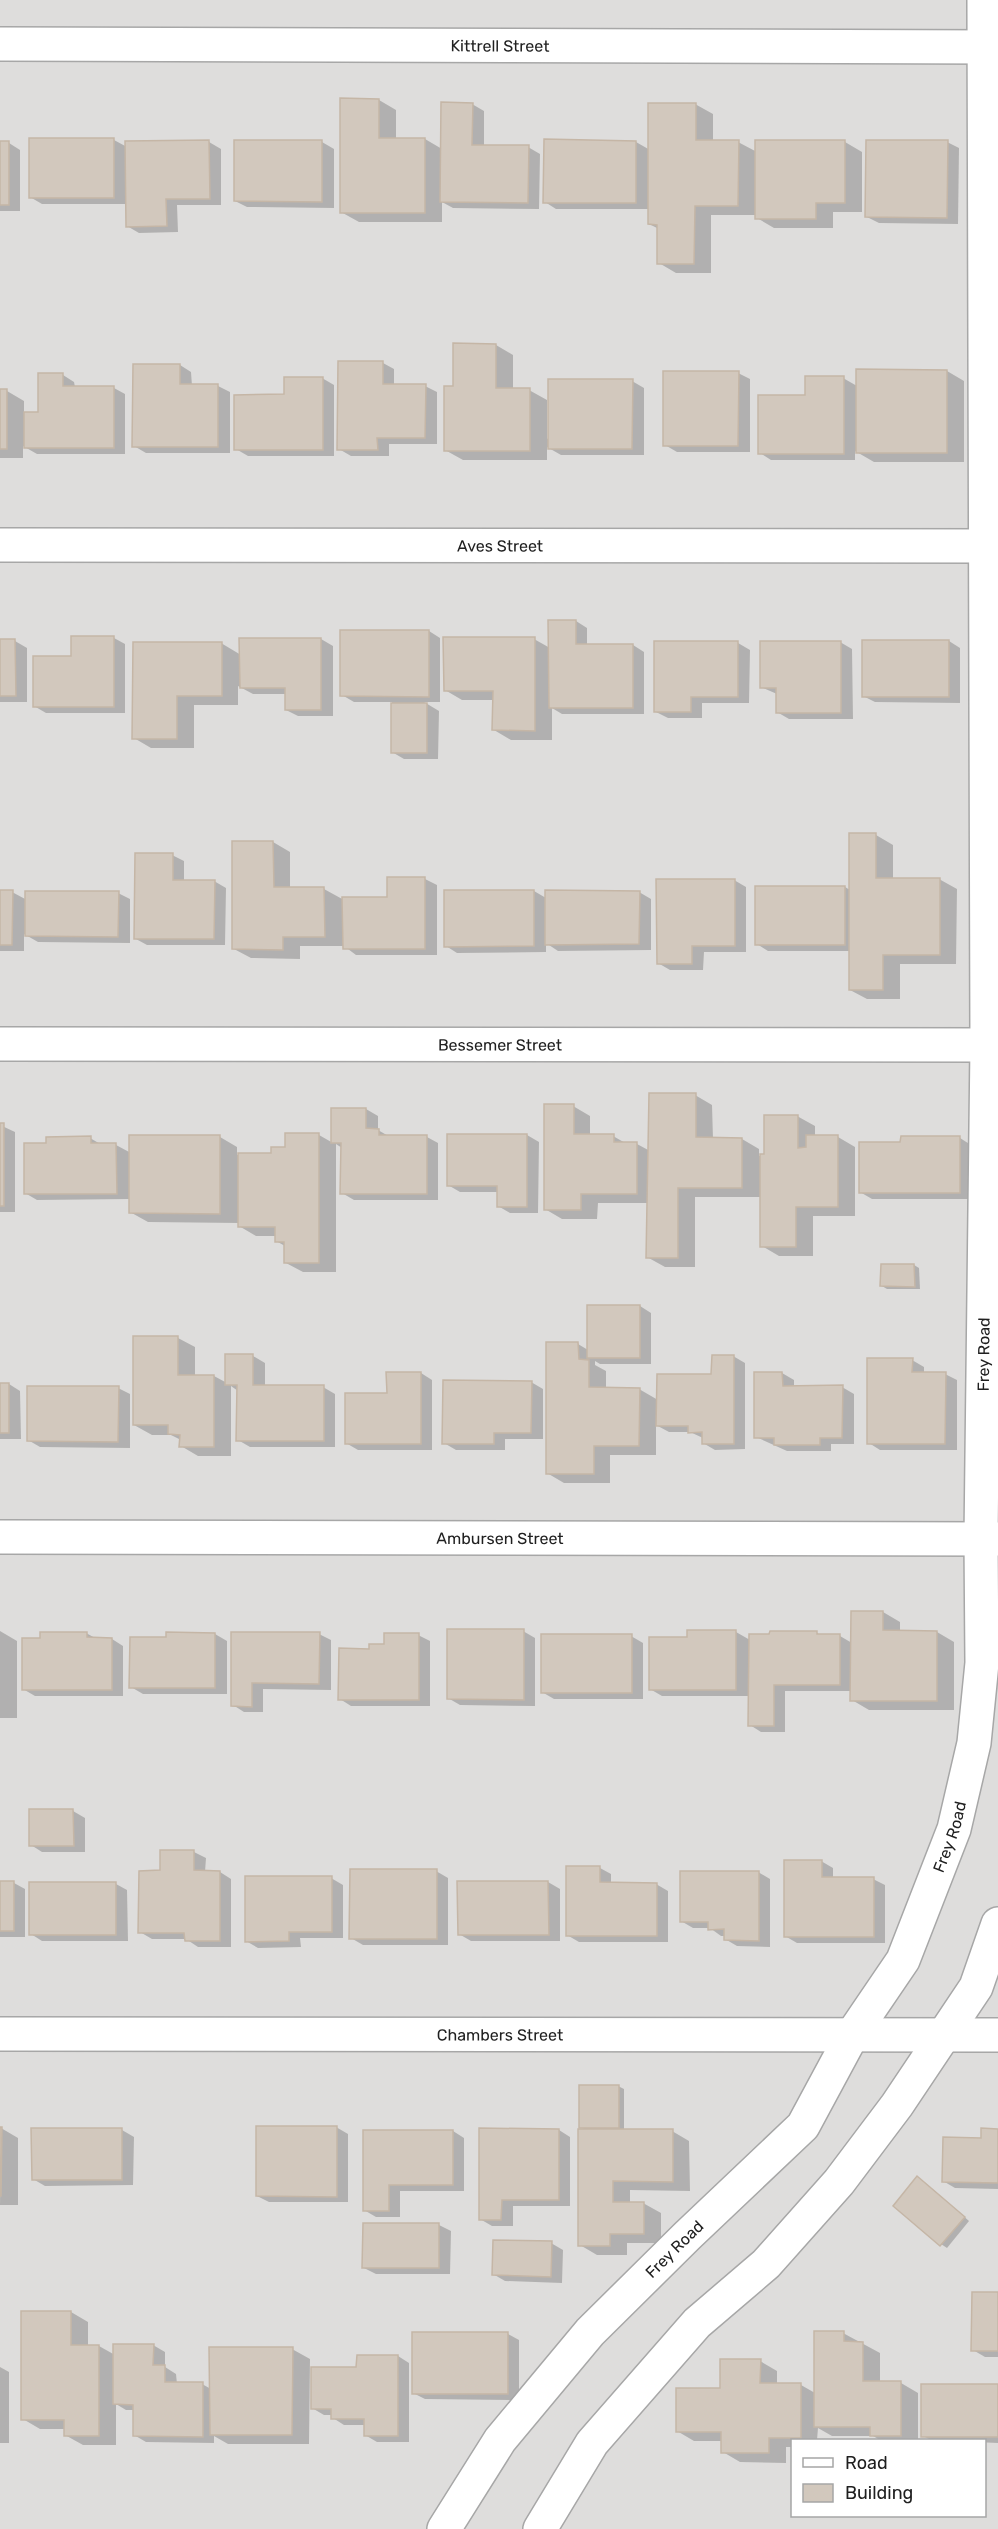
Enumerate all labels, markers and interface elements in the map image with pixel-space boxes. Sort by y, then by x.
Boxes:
street label: Kittrell Street [450,36,550,55]
street label: Aves Street [457,536,543,555]
street label: Bessemer Street [438,1035,562,1054]
street label: Frey Road [973,1317,993,1392]
street label: Ambursen Street [436,1528,564,1548]
street label: Frey Road [929,1799,970,1875]
street label: Chambers Street [437,2025,563,2044]
street label: Frey Road [641,2216,707,2282]
legend [791,2439,986,2517]
text: Road [845,2452,888,2474]
text: Building [845,2482,913,2504]

